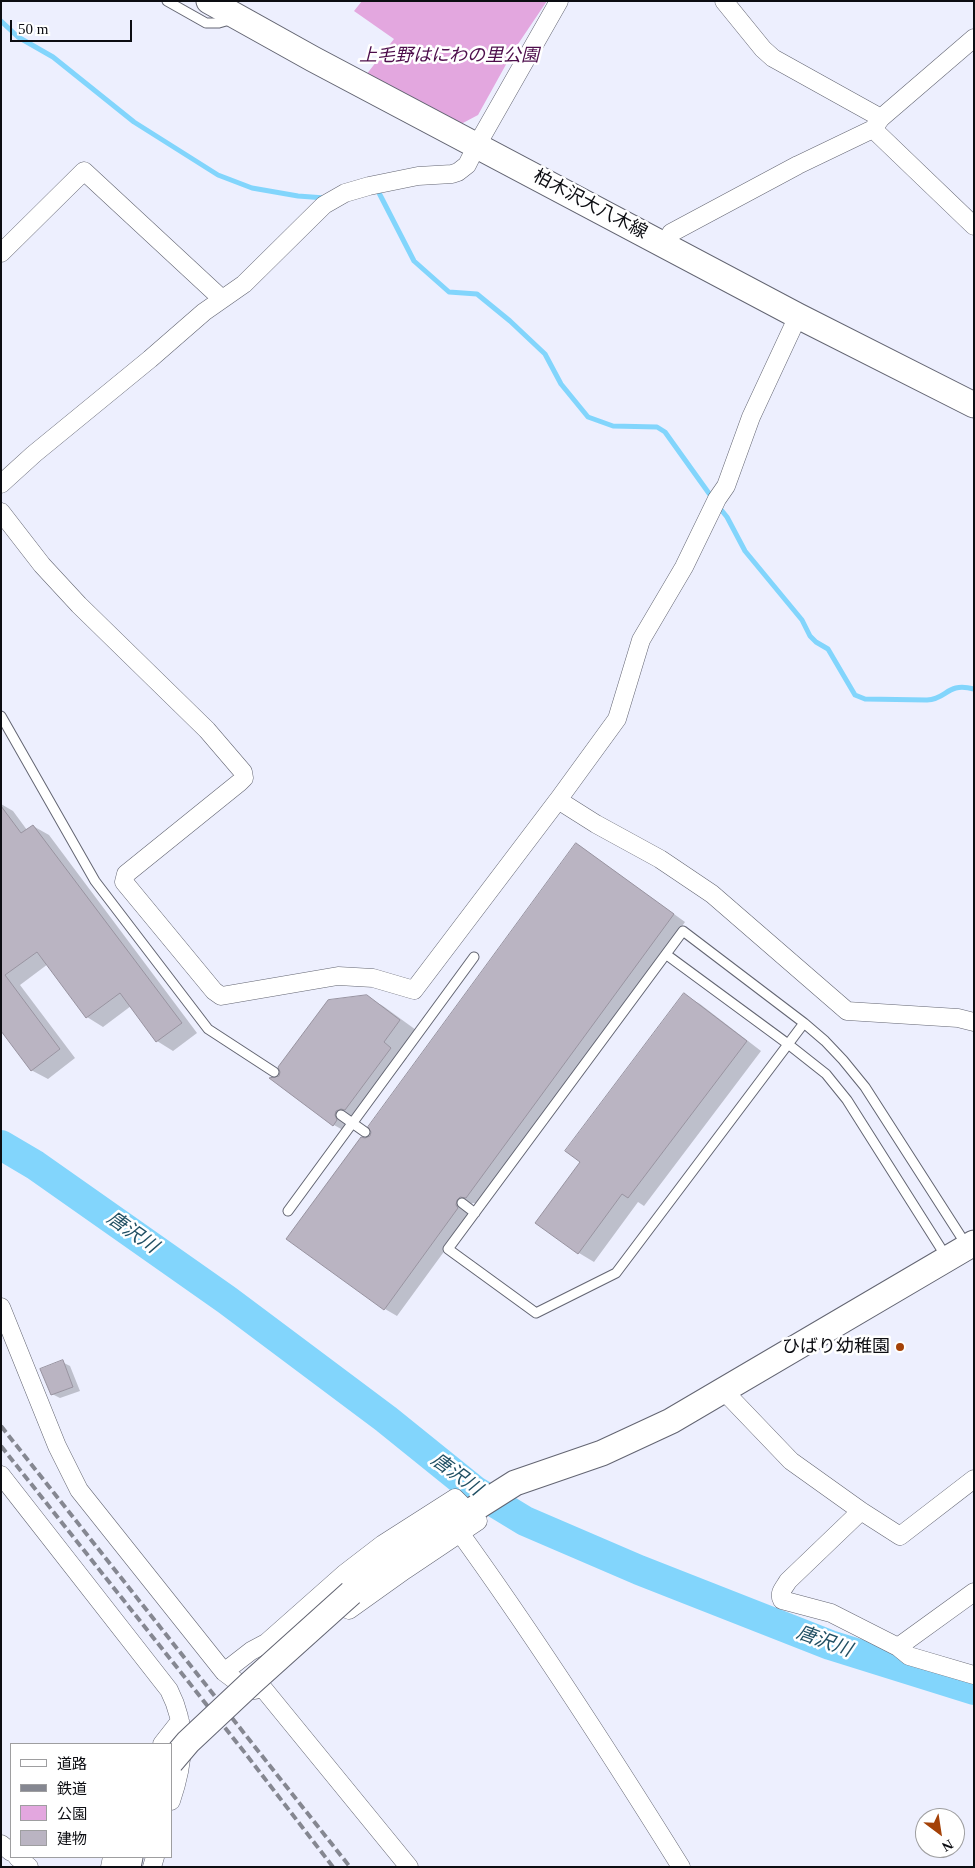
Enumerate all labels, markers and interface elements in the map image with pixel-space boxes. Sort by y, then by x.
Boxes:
scale bar [12,10,135,42]
text: 50 m [18,21,48,37]
park label: 上毛野はにわの里公園 [359,45,539,67]
street label: 柏木沢大八木線 [529,166,651,244]
water label: 唐沢川 [102,1207,162,1259]
place label: ひばり幼稚園 [782,1336,890,1358]
marker: ひばり幼稚園 [894,1341,906,1353]
water label: 唐沢川 [426,1449,486,1501]
water label: 唐沢川 [793,1622,855,1662]
legend [10,1743,172,1858]
text: 道路 [57,1756,87,1772]
text: 鉄道 [57,1781,87,1797]
text: 公園 [57,1806,87,1822]
north arrow [915,1808,965,1858]
text: 建物 [57,1831,87,1847]
text: N [939,1836,956,1854]

